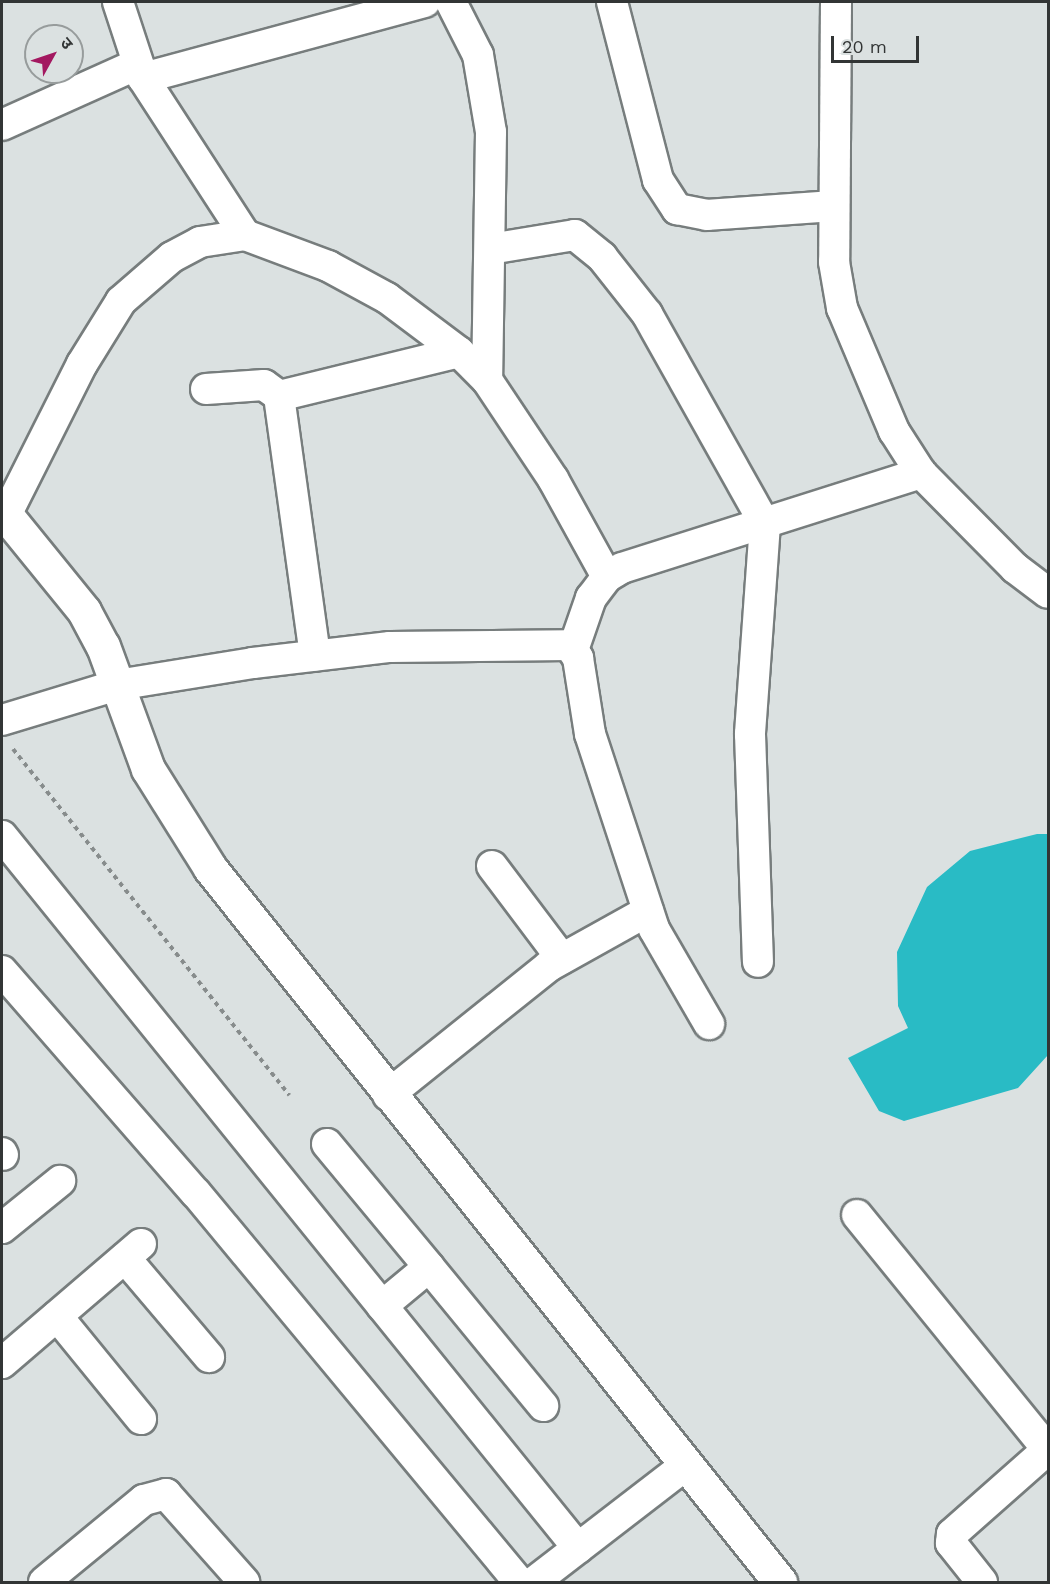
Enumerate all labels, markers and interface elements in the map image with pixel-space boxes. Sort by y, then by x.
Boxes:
north arrow [24,24,84,84]
scale bar [834,24,922,62]
text: उ [56,34,77,53]
text: 20 m [842,36,887,57]

